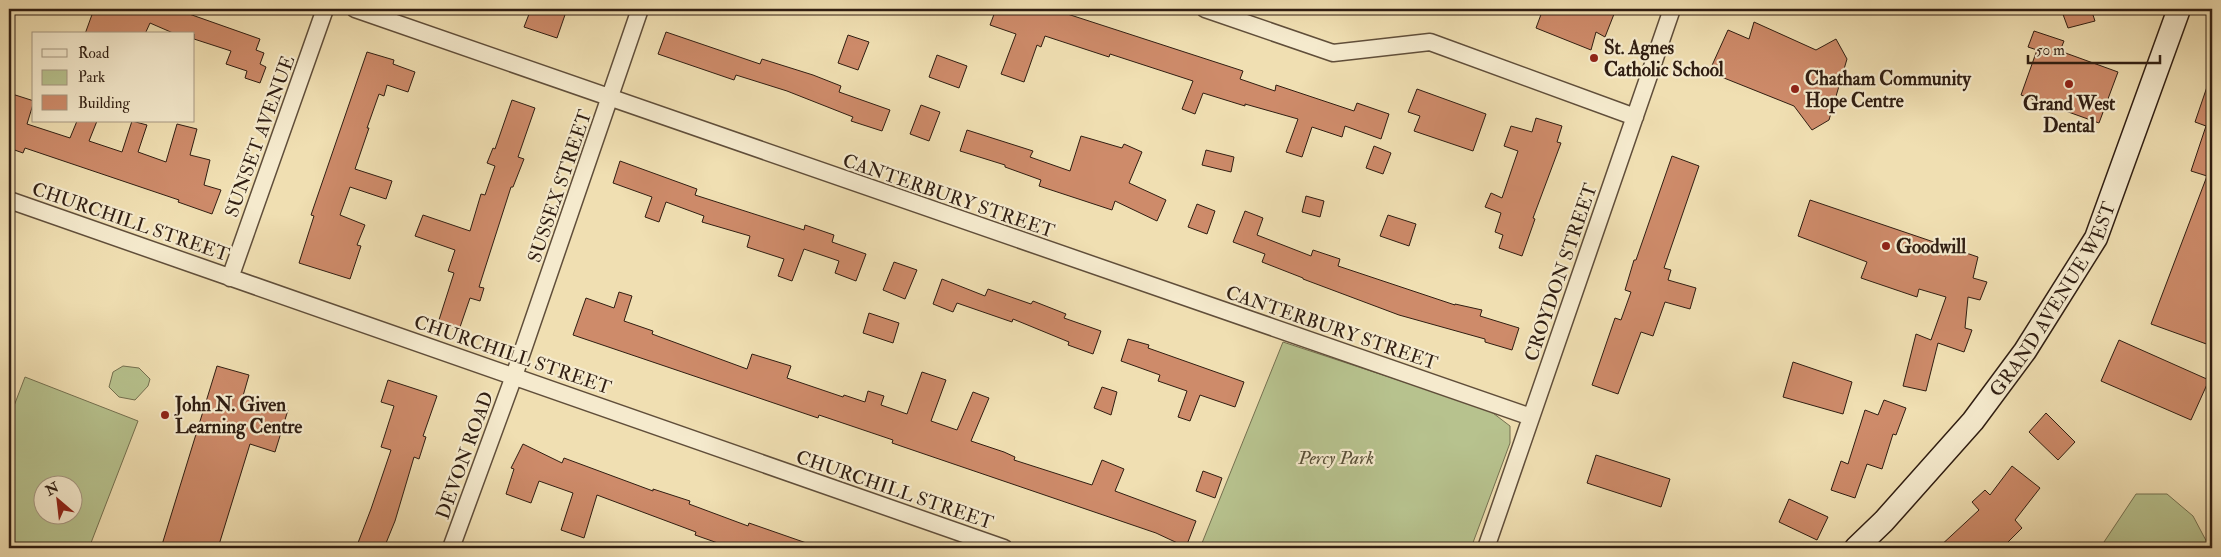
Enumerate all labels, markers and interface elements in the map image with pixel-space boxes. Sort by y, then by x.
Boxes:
legend [32,32,195,122]
scale bar [2028,32,2161,64]
place label: St. Agnes Catholic School [1604,36,1724,82]
text: 50 m [2036,41,2065,60]
text: Road [78,44,110,63]
street label: SUNSET AVENUE [220,52,300,221]
marker: St. Agnes Catholic School [1588,52,1600,64]
place label: Chatham Community Hope Centre [1805,67,1971,114]
text: Park [78,68,105,87]
marker: Grand West Dental [2063,78,2075,90]
marker: Chatham Community Hope Centre [1789,83,1801,95]
place label: Grand West Dental [2023,92,2116,138]
text: Building [78,94,130,113]
street label: SUSSEX STREET [523,107,597,266]
street label: CANTERBURY STREET [840,148,1058,244]
street label: CHURCHILL STREET [29,177,232,267]
street label: CROYDON STREET [1519,180,1603,364]
street label: GRAND AVENUE WEST [1984,199,2121,401]
place label: Goodwill [1896,235,1966,259]
marker: Goodwill [1880,240,1892,252]
street label: CANTERBURY STREET [1223,280,1441,376]
street label: CHURCHILL STREET [411,310,614,400]
street label: DEVON ROAD [431,388,499,522]
place label: John N. Given Learning Centre [174,393,302,440]
marker: John N. Given Learning Centre [159,409,171,421]
street label: CHURCHILL STREET [793,445,996,535]
park label: Percy Park [1297,446,1374,470]
north arrow [32,474,82,524]
text: N [42,478,62,500]

